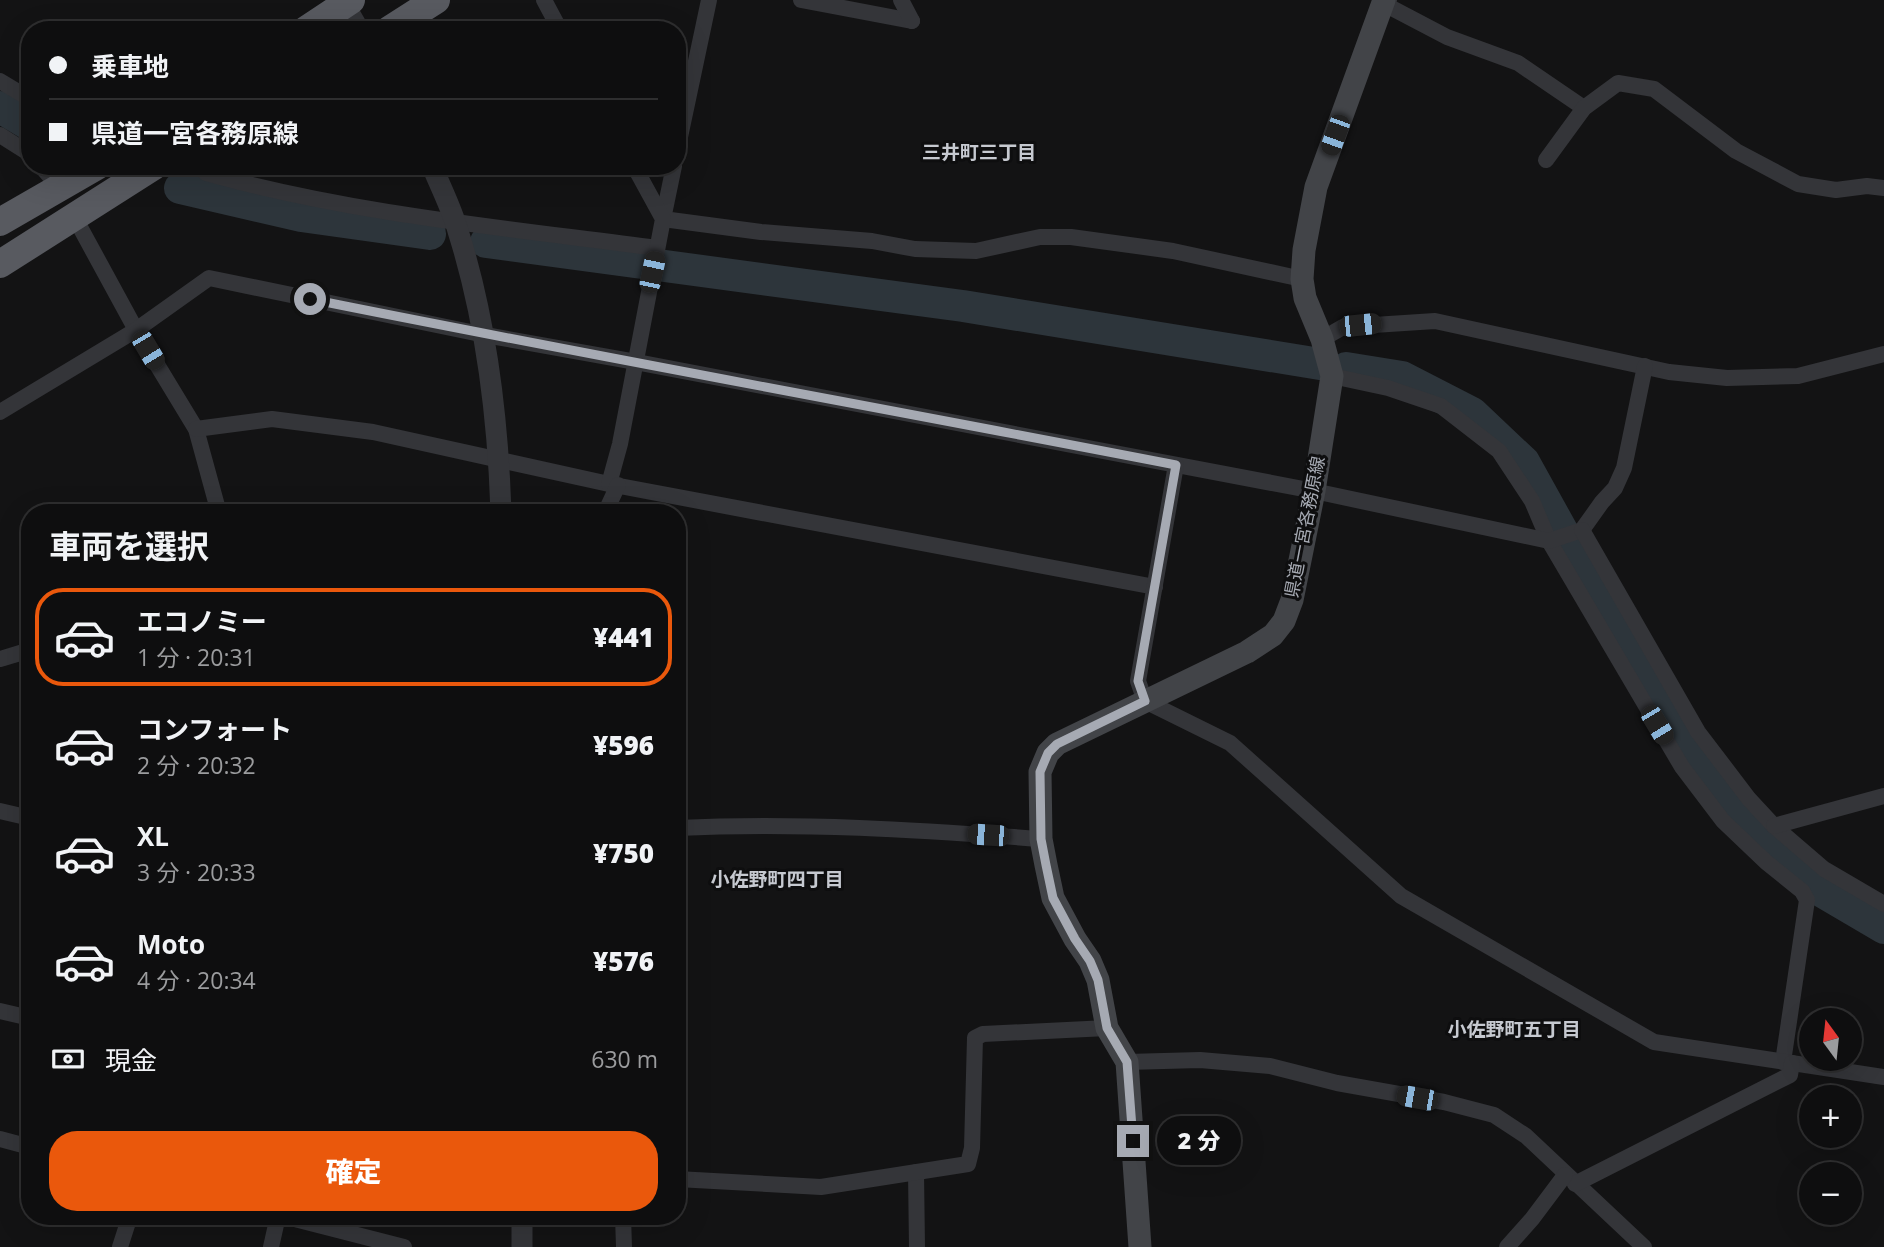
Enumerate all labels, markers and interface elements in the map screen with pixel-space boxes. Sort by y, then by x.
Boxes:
text: 乗車地 [91,48,169,84]
car [1318,112,1353,158]
text: 県道一宮各務原線 [91,115,299,151]
district label: 三井町三丁目 [922,139,1036,165]
car [638,249,667,295]
route start [294,283,326,315]
car [1339,312,1382,338]
car [129,327,168,373]
street label: 県道一宮各務原線 [1279,454,1330,600]
text: 車両を選択 [49,524,209,567]
text: エコノミー [137,603,267,639]
icon: car [53,606,116,669]
text: ¥441 [593,619,654,655]
text: 1 分 · 20:31 [137,641,256,673]
car [1638,702,1677,748]
text: コンフォート [137,711,292,747]
icon: car [53,714,116,777]
text: ¥596 [593,727,654,763]
text: 2 分 · 20:32 [137,749,256,781]
text: XL [137,818,169,854]
icon: car [53,822,116,885]
car [967,823,1010,847]
text: ¥750 [593,835,654,871]
text: 3 分 · 20:33 [137,856,256,888]
district label: 小佐野町四丁目 [710,866,844,892]
text: Moto [137,926,205,962]
icon: car [53,930,116,993]
text: ¥576 [593,943,654,979]
text: 4 分 · 20:34 [137,964,256,996]
north arrow [1799,1008,1862,1071]
map controls [1799,1008,1862,1225]
district label: 小佐野町五丁目 [1447,1016,1581,1042]
icon: cash [49,1040,87,1078]
text: 現金 [105,1042,157,1078]
text: 630 m [591,1043,658,1075]
car [1395,1084,1440,1112]
button: + [1799,1085,1862,1148]
callout: 2 分 [1158,1116,1242,1166]
text: 2 分 [1178,1124,1220,1156]
route end [1117,1125,1149,1157]
button: 確定 [49,1131,658,1211]
button: − [1799,1162,1862,1225]

